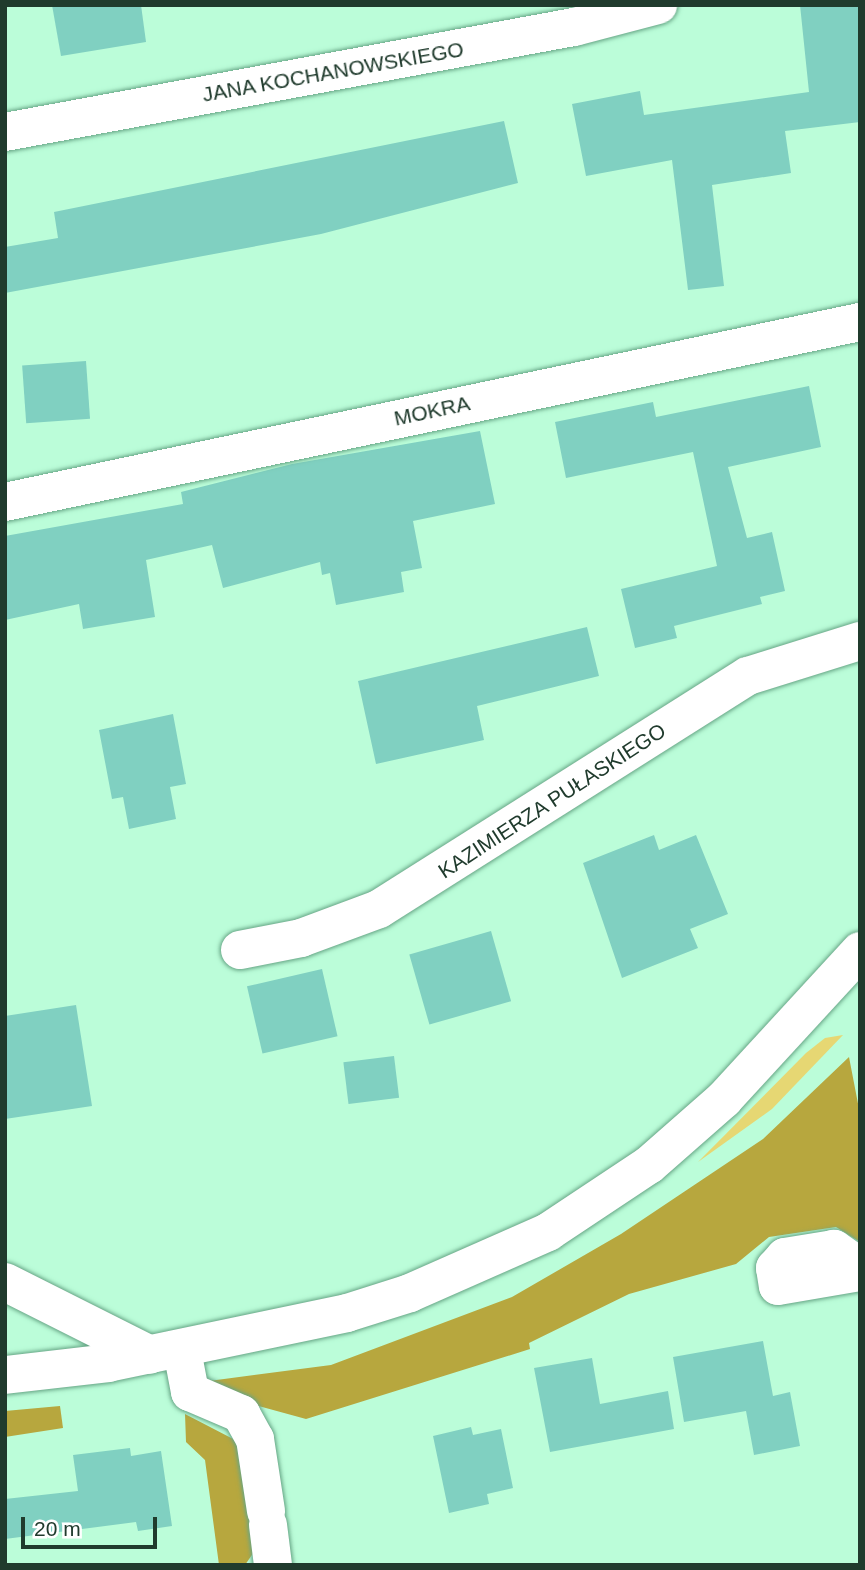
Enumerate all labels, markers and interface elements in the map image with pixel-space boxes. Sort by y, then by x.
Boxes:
street label: JANA KOCHANOWSKIEGO [200,36,466,108]
street label: MOKRA [392,391,472,431]
street label: KAZIMIERZA PUŁASKIEGO [433,718,671,884]
scale bar [24,1504,161,1548]
text: 20 m [34,1517,81,1540]

